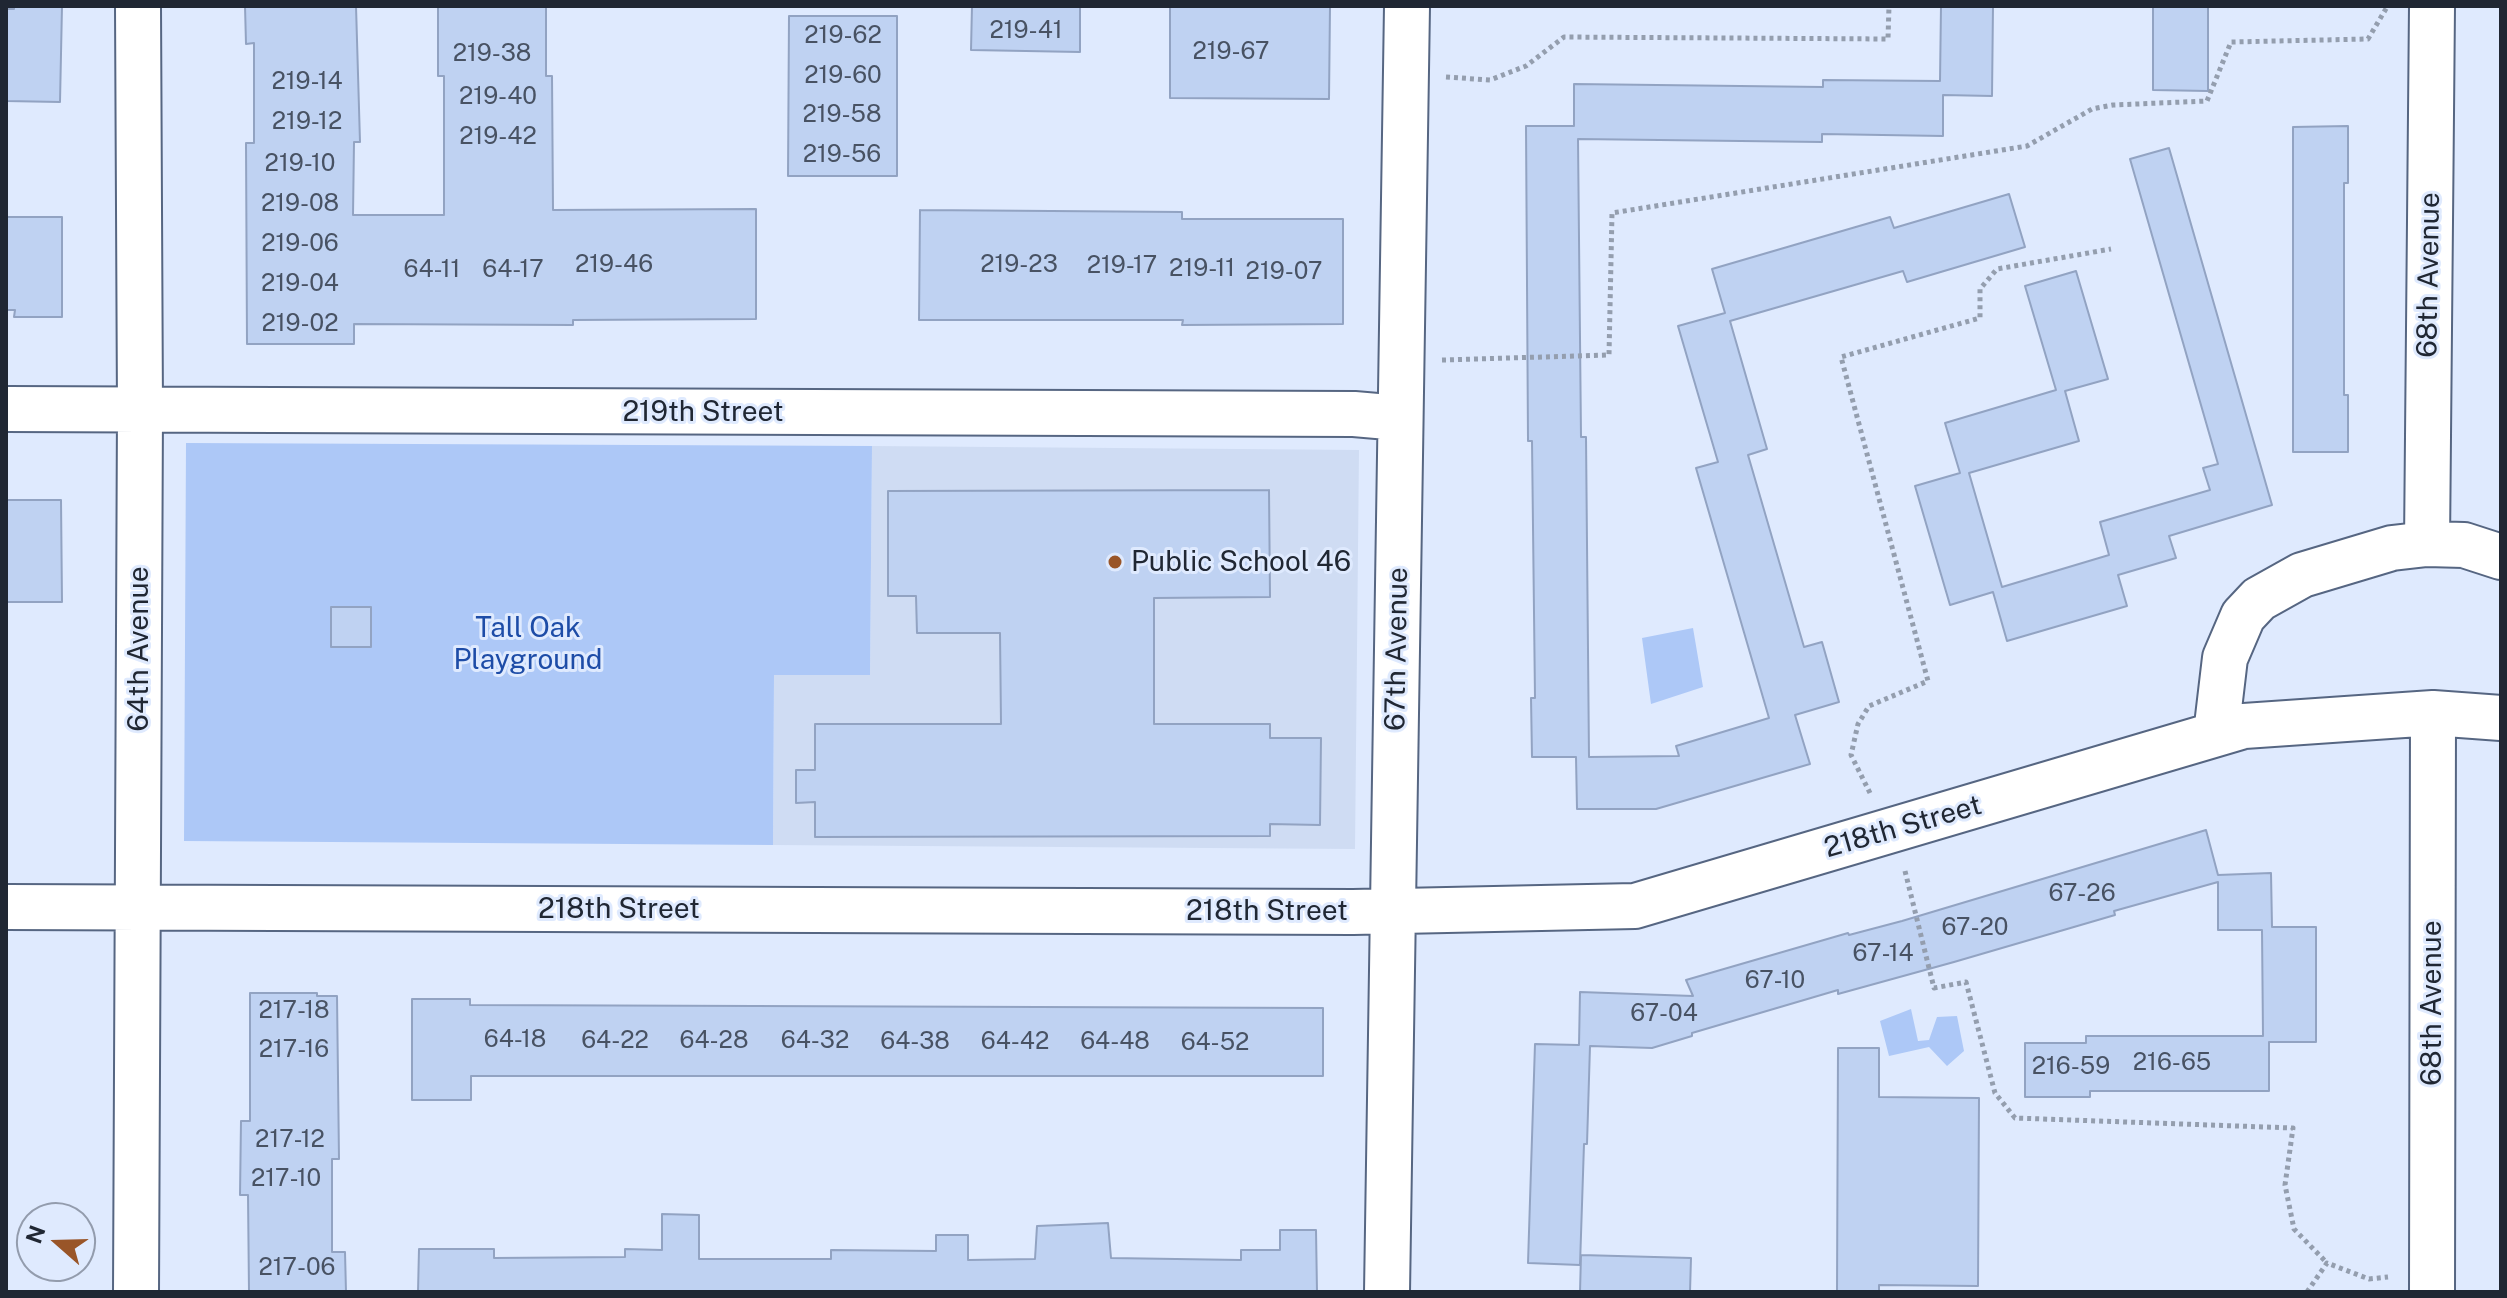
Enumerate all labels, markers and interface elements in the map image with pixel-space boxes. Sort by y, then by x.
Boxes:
house number: 219-41 [990,17,1062,45]
house number: 219-62 [804,22,882,50]
house number: 219-67 [1192,38,1270,66]
house number: 219-38 [453,40,531,68]
house number: 219-60 [804,62,882,90]
house number: 219-14 [271,68,343,96]
house number: 219-40 [459,83,537,111]
house number: 219-58 [802,101,882,129]
house number: 219-12 [272,108,342,136]
house number: 219-42 [459,123,537,151]
house number: 219-56 [803,141,881,169]
house number: 219-10 [265,150,335,178]
house number: 219-08 [261,190,339,218]
street label: 68th Avenue [2411,192,2447,358]
house number: 219-06 [261,230,339,258]
house number: 219-46 [575,251,653,279]
house number: 219-23 [980,251,1058,279]
house number: 219-17 [1087,252,1157,280]
house number: 219-11 [1169,255,1235,283]
house number: 64-11 [404,256,460,284]
house number: 64-17 [482,256,544,284]
house number: 219-07 [1246,258,1322,286]
house number: 219-04 [261,270,339,298]
house number: 219-02 [261,310,339,338]
street label: 219th Street [622,395,784,429]
place label: Public School 46 [1131,545,1351,579]
marker: Public School 46 [1106,553,1124,571]
street label: 64th Avenue [122,567,156,731]
street label: 67th Avenue [1379,567,1415,731]
park label: Tall Oak Playground [454,611,602,677]
street label: 218th Street [1821,789,1985,865]
house number: 67-26 [2048,880,2116,908]
street label: 218th Street [538,892,700,926]
street label: 218th Street [1186,894,1348,928]
house number: 67-20 [1942,914,2008,942]
street label: 68th Avenue [2415,920,2449,1086]
house number: 67-14 [1852,940,1914,968]
house number: 67-10 [1745,967,1805,995]
house number: 217-18 [258,997,330,1025]
house number: 67-04 [1630,1000,1698,1028]
house number: 64-18 [484,1026,546,1054]
house number: 64-22 [581,1027,649,1055]
house number: 64-28 [680,1027,748,1055]
house number: 64-32 [781,1027,849,1055]
house number: 64-38 [880,1028,950,1056]
house number: 64-42 [981,1028,1049,1056]
house number: 64-48 [1080,1028,1150,1056]
house number: 64-52 [1181,1029,1249,1057]
house number: 217-16 [259,1036,329,1064]
house number: 216-65 [2133,1049,2211,1077]
house number: 216-59 [2032,1053,2110,1081]
house number: 217-12 [255,1126,325,1154]
house number: 217-10 [251,1165,321,1193]
north arrow [16,1202,96,1282]
text: N [20,1222,50,1247]
house number: 217-06 [258,1254,336,1282]

